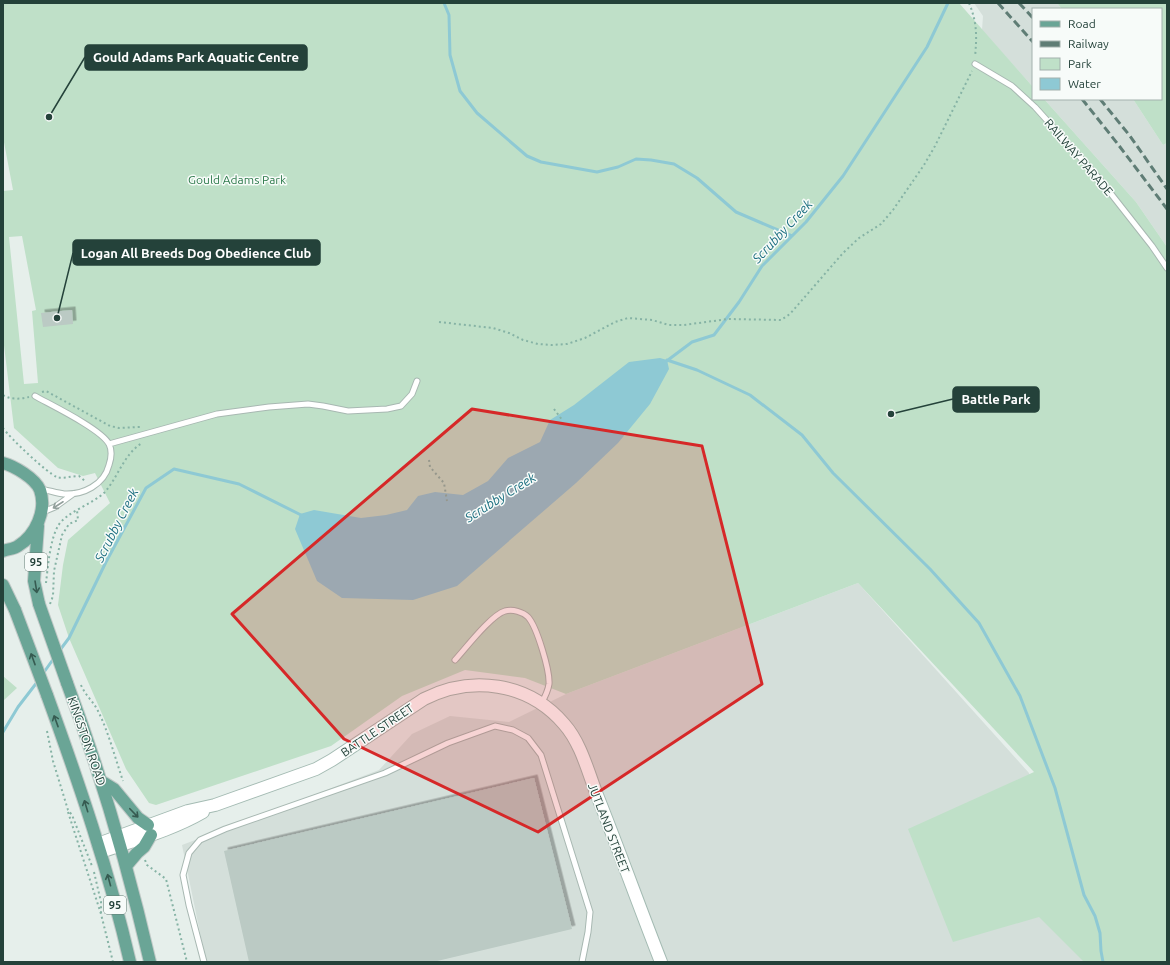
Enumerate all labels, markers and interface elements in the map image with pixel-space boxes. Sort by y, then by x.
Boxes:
legend [1032,8,1162,100]
text: Road [1068,17,1096,30]
text: Railway [1068,37,1109,50]
callout: Gould Adams Park Aquatic Centre [85,45,307,70]
text: Gould Adams Park Aquatic Centre [93,50,299,64]
text: Park [1068,57,1092,70]
text: Water [1068,77,1101,90]
street label: RAILWAY PARADE [1042,116,1116,198]
park label: Gould Adams Park [188,173,286,186]
water label: Scrubby Creek [749,196,815,266]
callout: Logan All Breeds Dog Obedience Club [73,240,320,265]
text: Logan All Breeds Dog Obedience Club [81,246,312,260]
callout: Battle Park [953,387,1039,412]
text: Battle Park [961,392,1031,406]
water label: Scrubby Creek [461,470,538,525]
water label: Scrubby Creek [91,486,141,565]
one-way arrow [53,500,64,509]
road number: 95 [25,553,47,571]
one-way arrow [32,580,40,593]
one-way arrow [29,653,37,665]
street label: KINGSTON ROAD [66,695,108,787]
street label: BATTLE STREET [338,701,416,759]
one-way arrow [52,715,60,727]
street label: JUTLAND STREET [586,781,632,875]
one-way arrow [82,800,89,813]
one-way arrow [129,808,139,818]
one-way arrow [104,874,112,887]
road number: 95 [104,896,126,914]

